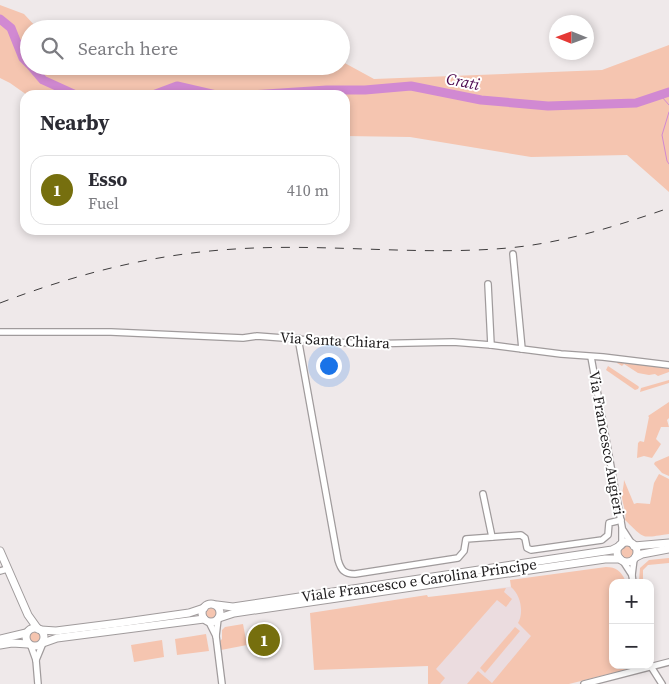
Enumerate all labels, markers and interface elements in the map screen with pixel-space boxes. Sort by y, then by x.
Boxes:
north arrow [549,15,594,60]
search box [20,20,350,75]
icon: search [38,34,66,62]
text: Search here [78,35,178,61]
water label: Crati [444,67,482,95]
text: Nearby [40,108,110,137]
text: Esso [88,166,127,192]
text: 1 [53,179,61,201]
text: 410 m [287,179,329,201]
text: Fuel [88,192,119,214]
street label: Via Santa Chiara [280,327,391,353]
your location [316,353,342,379]
street label: Via Francesco Augieri [584,369,630,517]
street label: Viale Francesco e Carolina Principe [300,553,538,607]
map controls [609,579,654,669]
button: + [609,579,654,624]
pin: 1 [248,621,280,659]
button: − [609,624,654,669]

